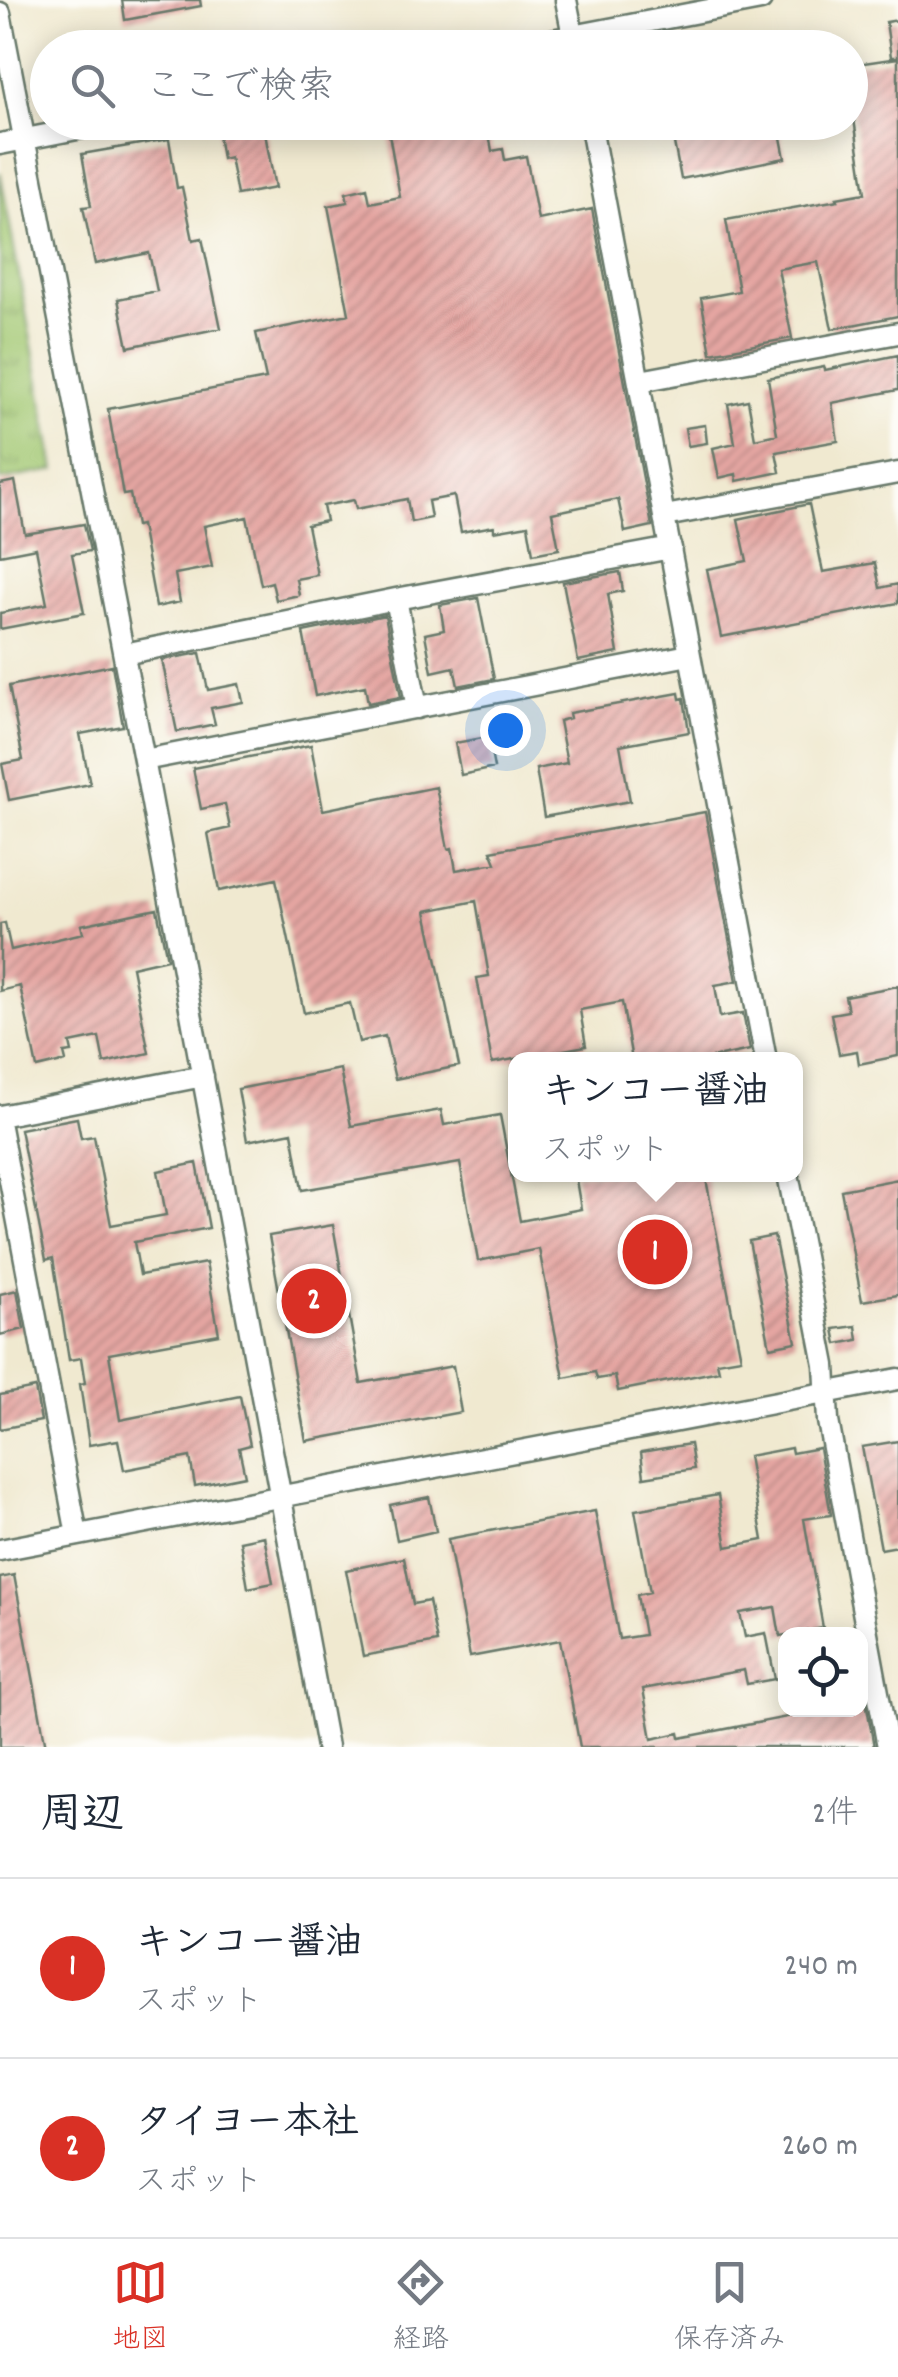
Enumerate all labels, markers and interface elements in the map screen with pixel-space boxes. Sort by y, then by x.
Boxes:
search box [30,30,868,140]
icon: search [65,58,120,113]
text: ここで検索 [145,62,335,117]
your location [480,705,531,756]
popup [508,1052,803,1182]
text: キンコー醤油 [541,1067,770,1122]
text: スポット [541,1130,670,1176]
pin: 1 [622,1214,688,1290]
pin: 2 [282,1264,346,1338]
map controls [778,1627,868,1717]
button: locate [778,1627,868,1717]
text: 周辺 [40,1788,124,1848]
text: 2件 [812,1793,858,1839]
text: キンコー醤油 [135,1918,363,1973]
text: 1 [69,1945,76,1991]
text: 240 m [784,1945,858,1991]
text: スポット [135,1981,263,2027]
text: タイヨー本社 [135,2098,359,2153]
text: 2 [66,2125,79,2171]
text: 260 m [782,2125,858,2171]
text: スポット [135,2161,263,2207]
tab: 地図 [112,2255,168,2362]
tab: 経路 [393,2255,449,2362]
tab: 保存済み [674,2255,786,2362]

